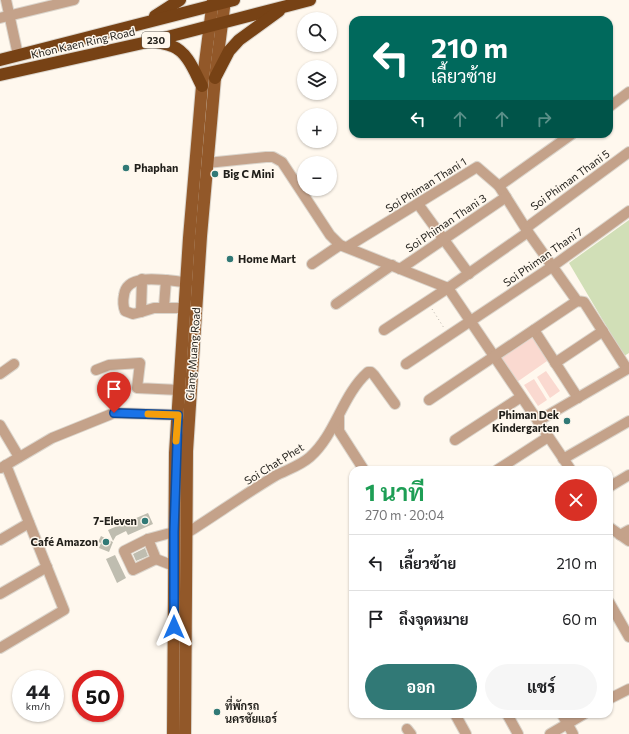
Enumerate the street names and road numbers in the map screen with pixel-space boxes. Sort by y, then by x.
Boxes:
street label: Khon Kaen Ring Road [30,24,136,61]
road number: 230 [142,32,170,48]
street label: Soi Phiman Thani 5 [528,147,612,213]
street label: Soi Phiman Thani 1 [383,154,469,215]
street label: Soi Phiman Thani 3 [403,191,488,254]
street label: Soi Phiman Thani 7 [501,224,585,289]
street label: Glang Muang Road [183,307,202,401]
street label: Soi Chat Phet [242,440,306,487]

